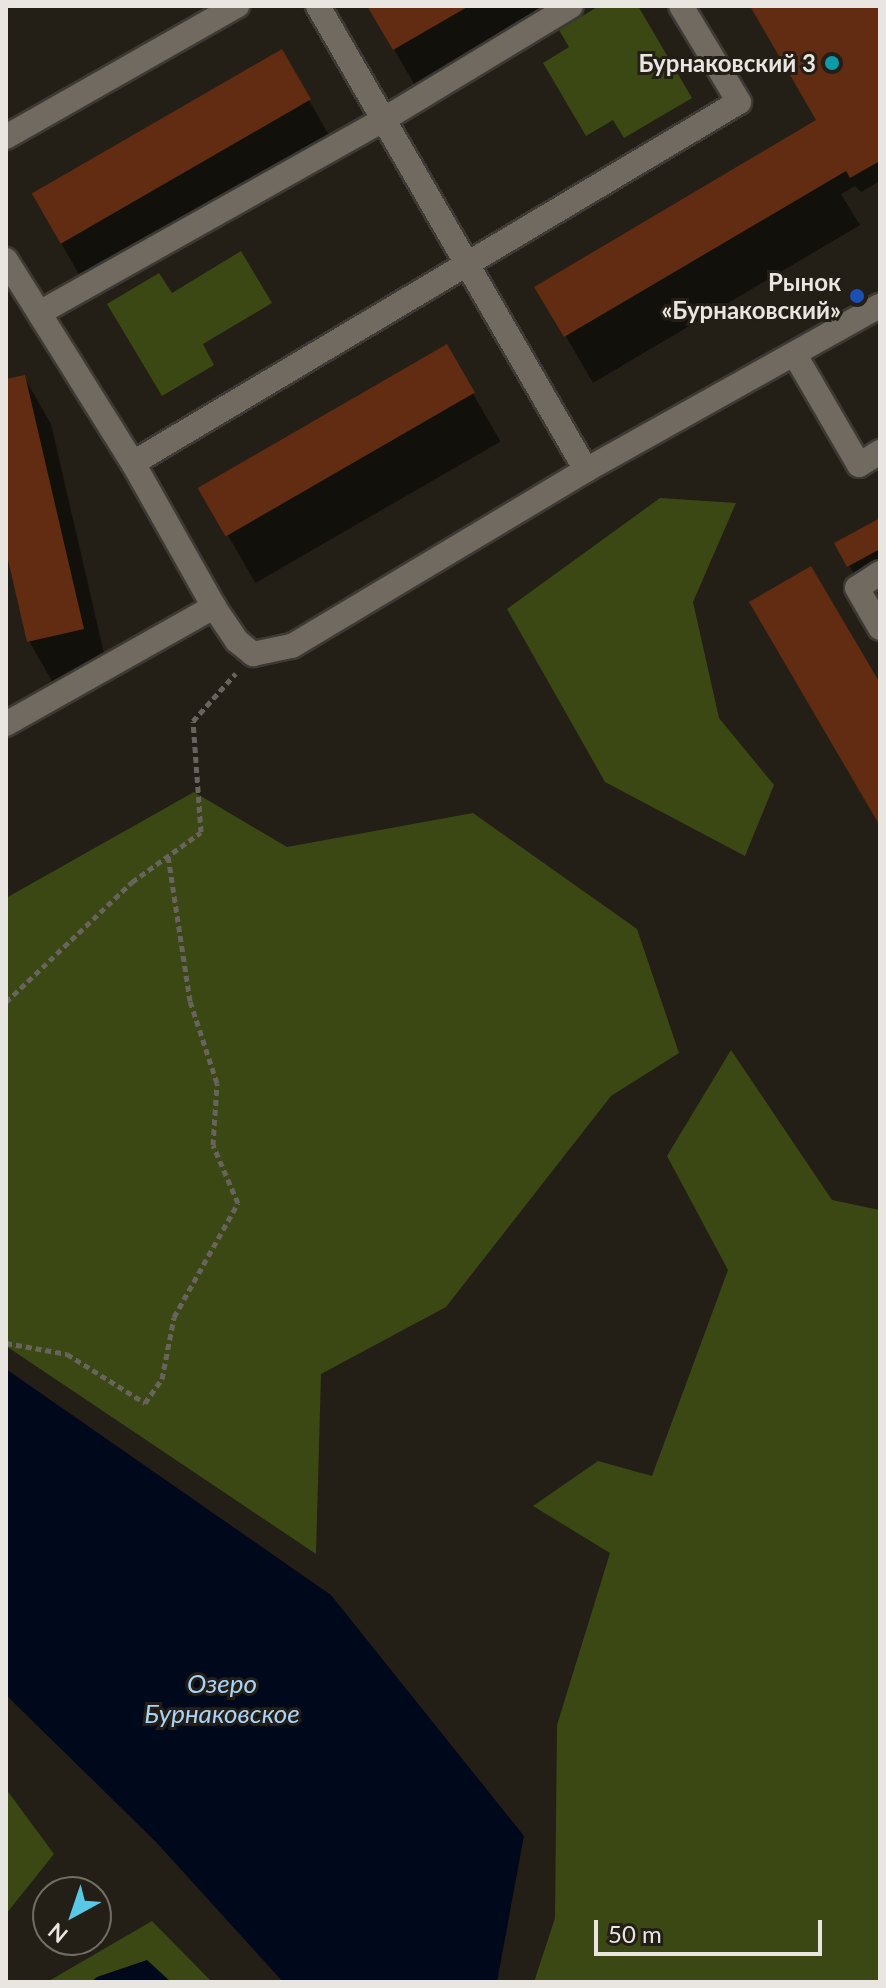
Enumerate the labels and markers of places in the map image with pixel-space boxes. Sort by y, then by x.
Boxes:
place label: Бурнаковский 3 [639,49,816,77]
marker: Бурнаковский 3 [823,54,841,72]
place label: Рынок «Бурнаковский» [661,268,841,324]
marker: Рынок «Бурнаковский» [848,287,866,305]

